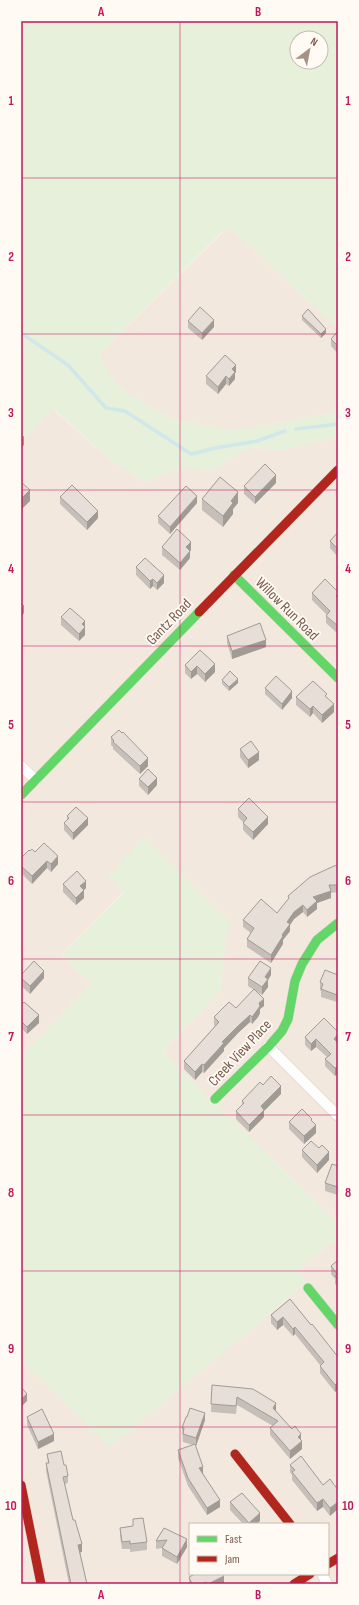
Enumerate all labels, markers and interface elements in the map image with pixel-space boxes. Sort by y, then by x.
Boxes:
text: A [97,4,105,20]
text: B [255,4,261,20]
north arrow [289,30,329,70]
text: N [308,35,320,49]
text: 1 [8,93,14,109]
text: 1 [345,93,351,109]
text: 2 [8,249,14,265]
text: 2 [345,249,351,265]
text: 3 [8,405,14,421]
text: 3 [345,405,351,421]
text: 4 [8,561,14,577]
text: 4 [345,561,351,577]
street label: Willow Run Road [251,573,323,645]
street label: Gantz Road [142,595,196,649]
text: 5 [8,717,14,733]
text: 5 [345,717,351,733]
text: 6 [8,873,14,889]
text: 6 [345,873,351,889]
street label: Creek View Place [204,1016,276,1090]
text: 7 [8,1029,14,1045]
text: 7 [345,1029,351,1045]
text: 8 [8,1185,14,1201]
text: 8 [345,1185,351,1201]
text: 9 [8,1341,14,1357]
text: 9 [345,1341,351,1357]
text: 10 [5,1498,17,1514]
text: 10 [342,1498,354,1514]
legend [189,1523,329,1575]
text: Fast [225,1532,242,1547]
text: Jam [224,1552,240,1567]
text: A [97,1587,105,1603]
text: B [255,1587,261,1603]

